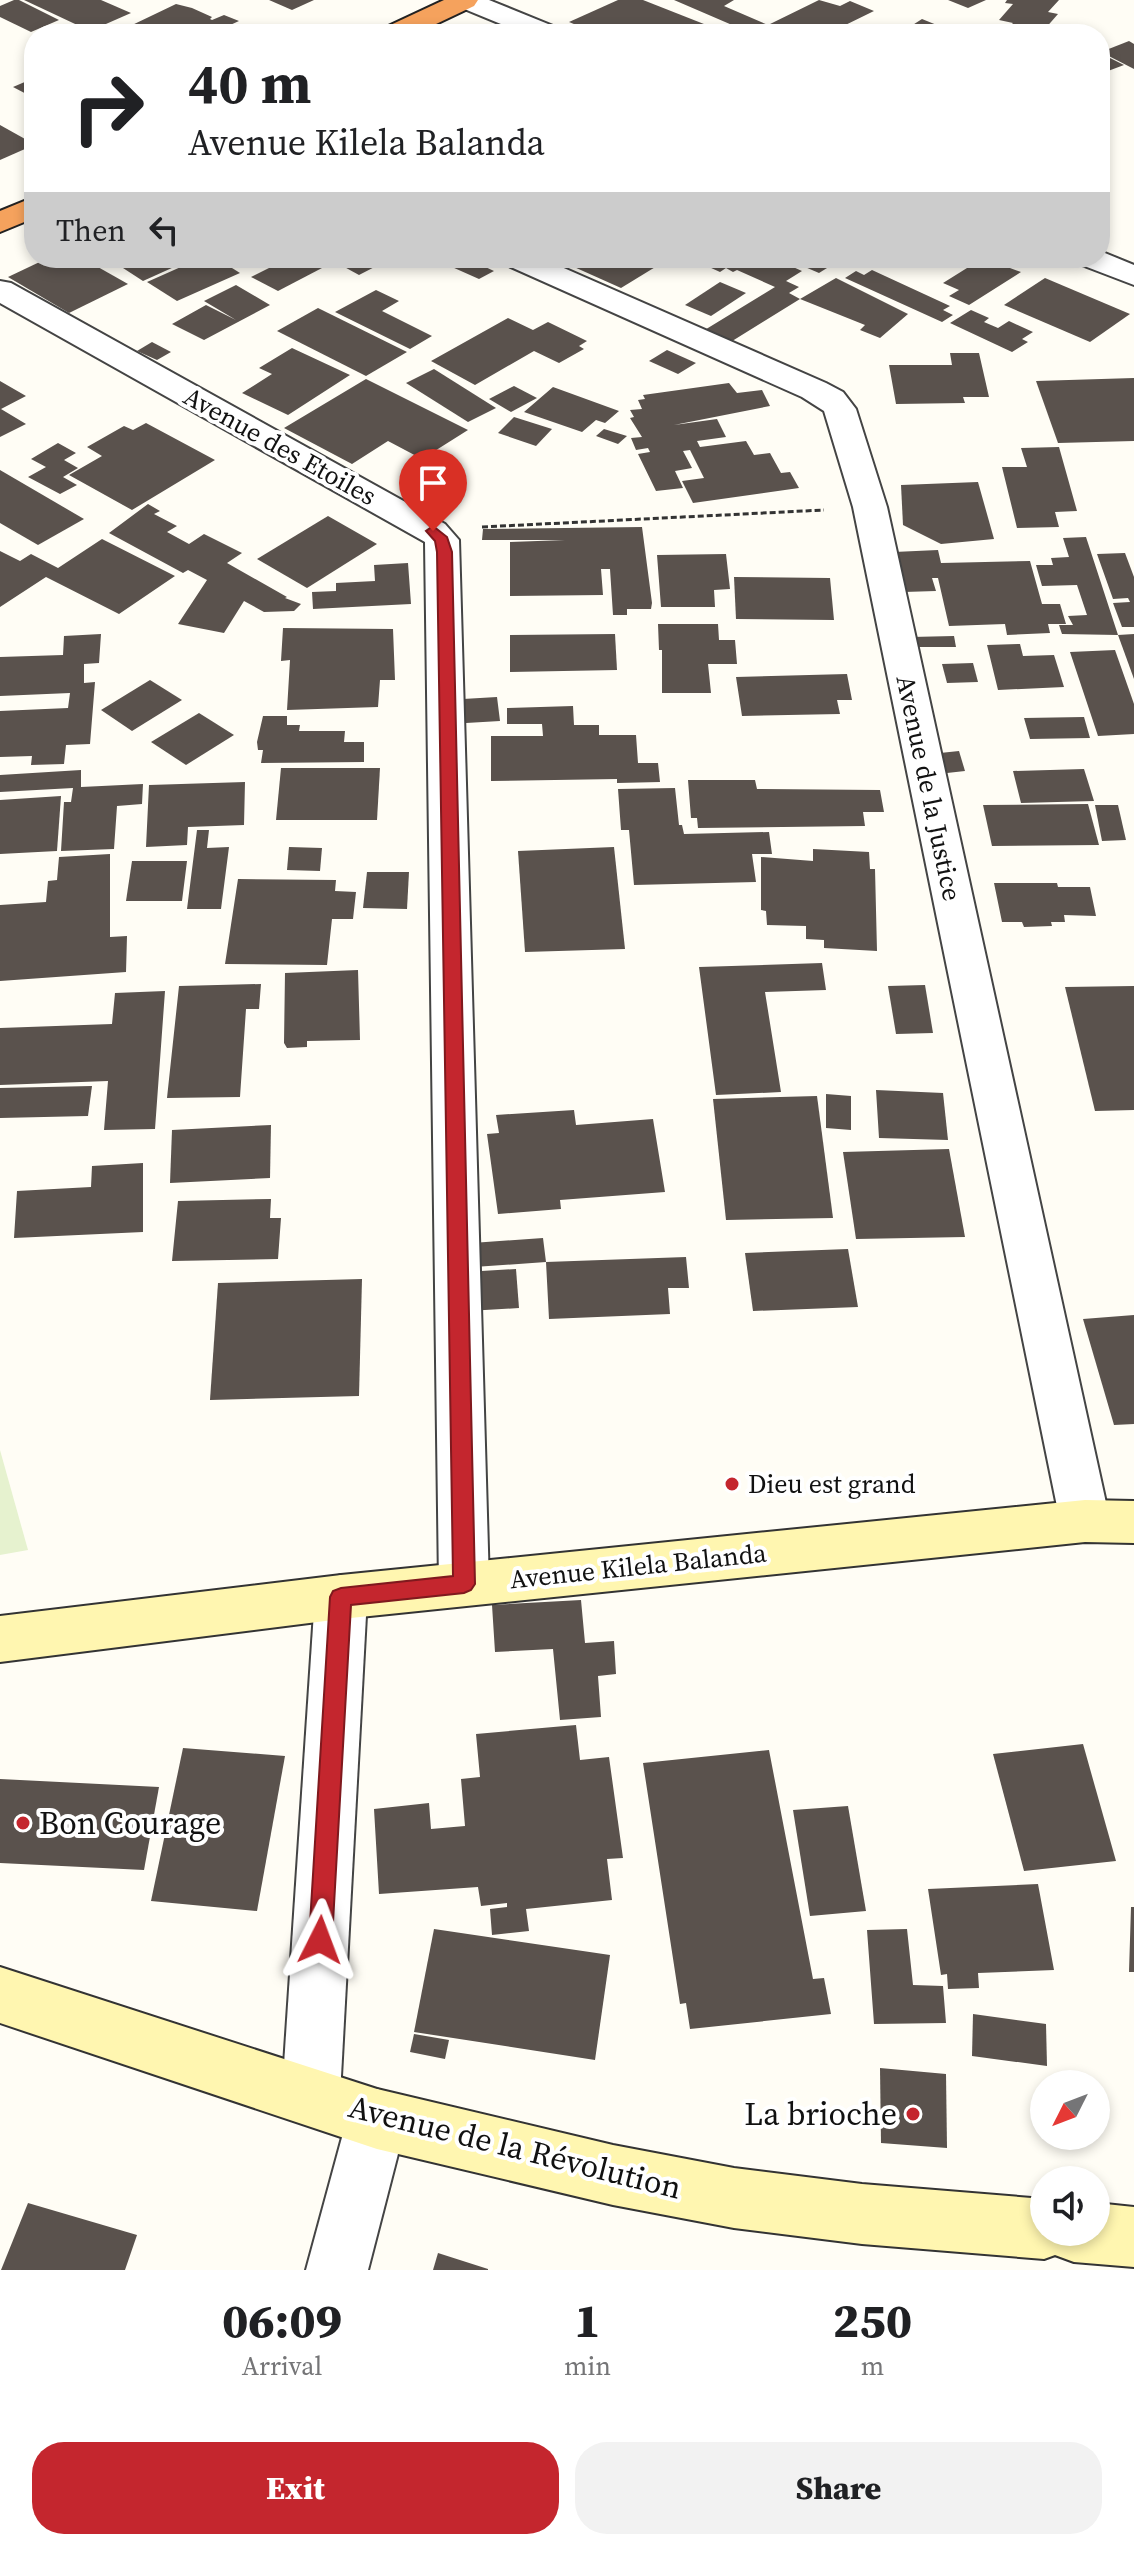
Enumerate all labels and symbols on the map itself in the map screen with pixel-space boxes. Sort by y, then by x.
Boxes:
street label: Avenue des Etoiles [177,378,383,514]
pin [399,449,467,531]
street label: Avenue de la Justice [888,672,970,904]
place label: Dieu est grand [748,1466,916,1502]
marker: Dieu est grand [723,1475,741,1493]
street label: Avenue Kilela Balanda [508,1535,769,1597]
place label: Bon Courage [39,1801,221,1845]
marker: Bon Courage [14,1814,32,1832]
position arrow [278,1898,362,1982]
north arrow [1030,2070,1110,2150]
street label: Avenue de la Révolution [344,2084,686,2210]
place label: La brioche [744,2092,897,2136]
marker: La brioche [904,2105,922,2123]

